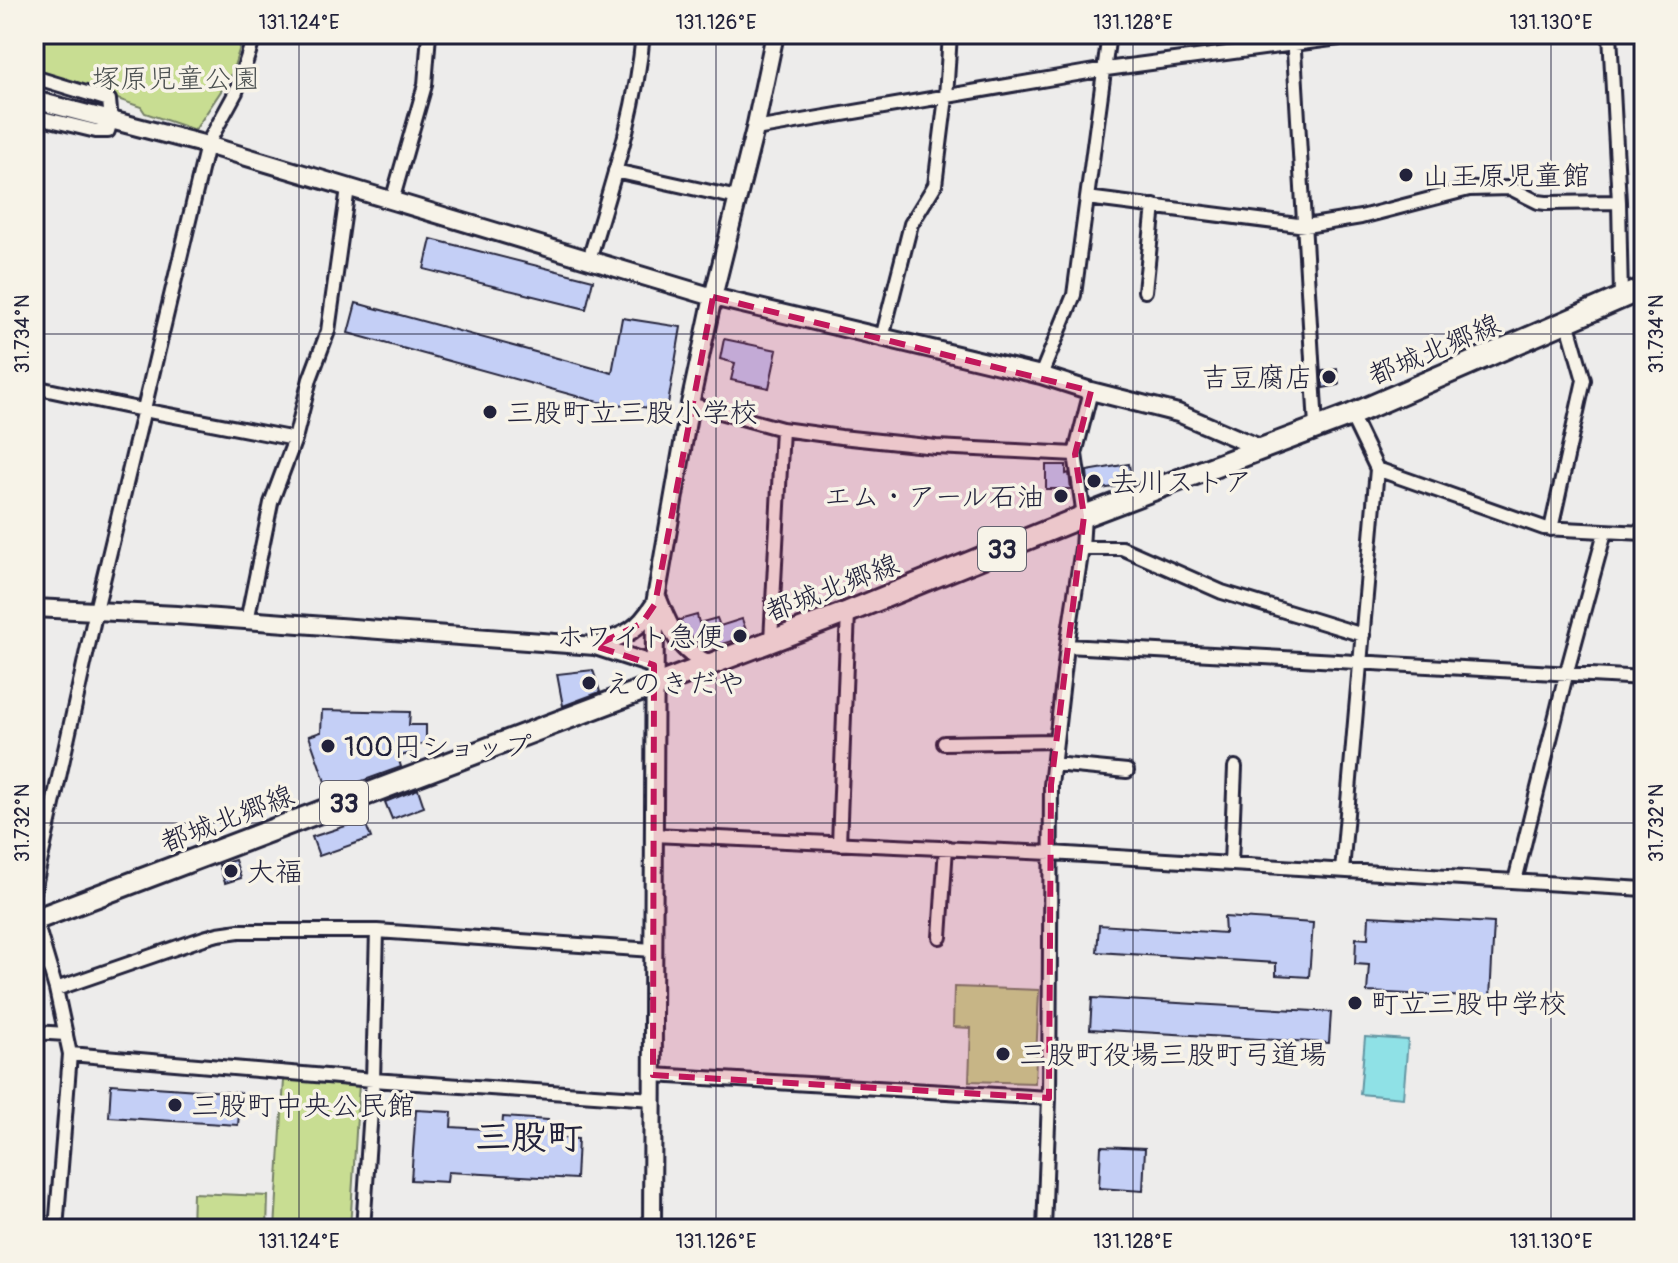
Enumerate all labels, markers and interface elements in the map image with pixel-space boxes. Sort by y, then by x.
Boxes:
text: 131.124°E [259,10,339,35]
text: 131.126°E [676,10,756,35]
text: 131.128°E [1093,10,1173,35]
text: 131.130°E [1510,10,1592,35]
park label: 塚原児童公園 [92,62,260,97]
place label: 山王原児童館 [1422,159,1590,194]
marker: 山王原児童館 [1397,166,1415,184]
text: 31.734°N [10,295,35,373]
text: 31.734°N [1644,295,1669,373]
street label: 都城北郷線 [1363,307,1506,394]
place label: 吉豆腐店 [1201,361,1313,396]
marker: 吉豆腐店 [1320,368,1338,386]
place label: 三股町立三股小学校 [506,396,758,431]
marker: 三股町立三股小学校 [481,403,499,421]
place label: 去川ストア [1110,465,1252,500]
marker: 去川ストア [1085,472,1103,490]
place label: エム・アール石油 [824,480,1045,515]
marker: エム・アール石油 [1052,487,1070,505]
road number: 33 [978,527,1026,571]
street label: 都城北郷線 [761,547,904,630]
place label: ホワイト急便 [556,620,724,655]
marker: ホワイト急便 [731,627,749,645]
place label: えのきだや [605,667,745,702]
marker: えのきだや [580,674,598,692]
place label: 100円ショップ [344,730,532,765]
marker: 100円ショップ [319,737,337,755]
street label: 都城北郷線 [156,778,299,861]
road number: 33 [320,781,368,825]
text: 31.732°N [10,784,35,862]
text: 31.732°N [1644,784,1669,862]
place label: 大福 [247,855,303,890]
marker: 大福 [222,862,240,880]
place label: 町立三股中学校 [1371,987,1567,1022]
marker: 町立三股中学校 [1346,994,1364,1012]
place label: 三股町役場三股町弓道場 [1019,1038,1327,1073]
marker: 三股町役場三股町弓道場 [994,1045,1012,1063]
place label: 三股町中央公民館 [191,1089,415,1124]
marker: 三股町中央公民館 [166,1096,184,1114]
district label: 三股町 [475,1115,583,1160]
text: 131.124°E [259,1229,339,1254]
text: 131.126°E [676,1229,756,1254]
text: 131.128°E [1093,1229,1173,1254]
text: 131.130°E [1510,1229,1592,1254]

